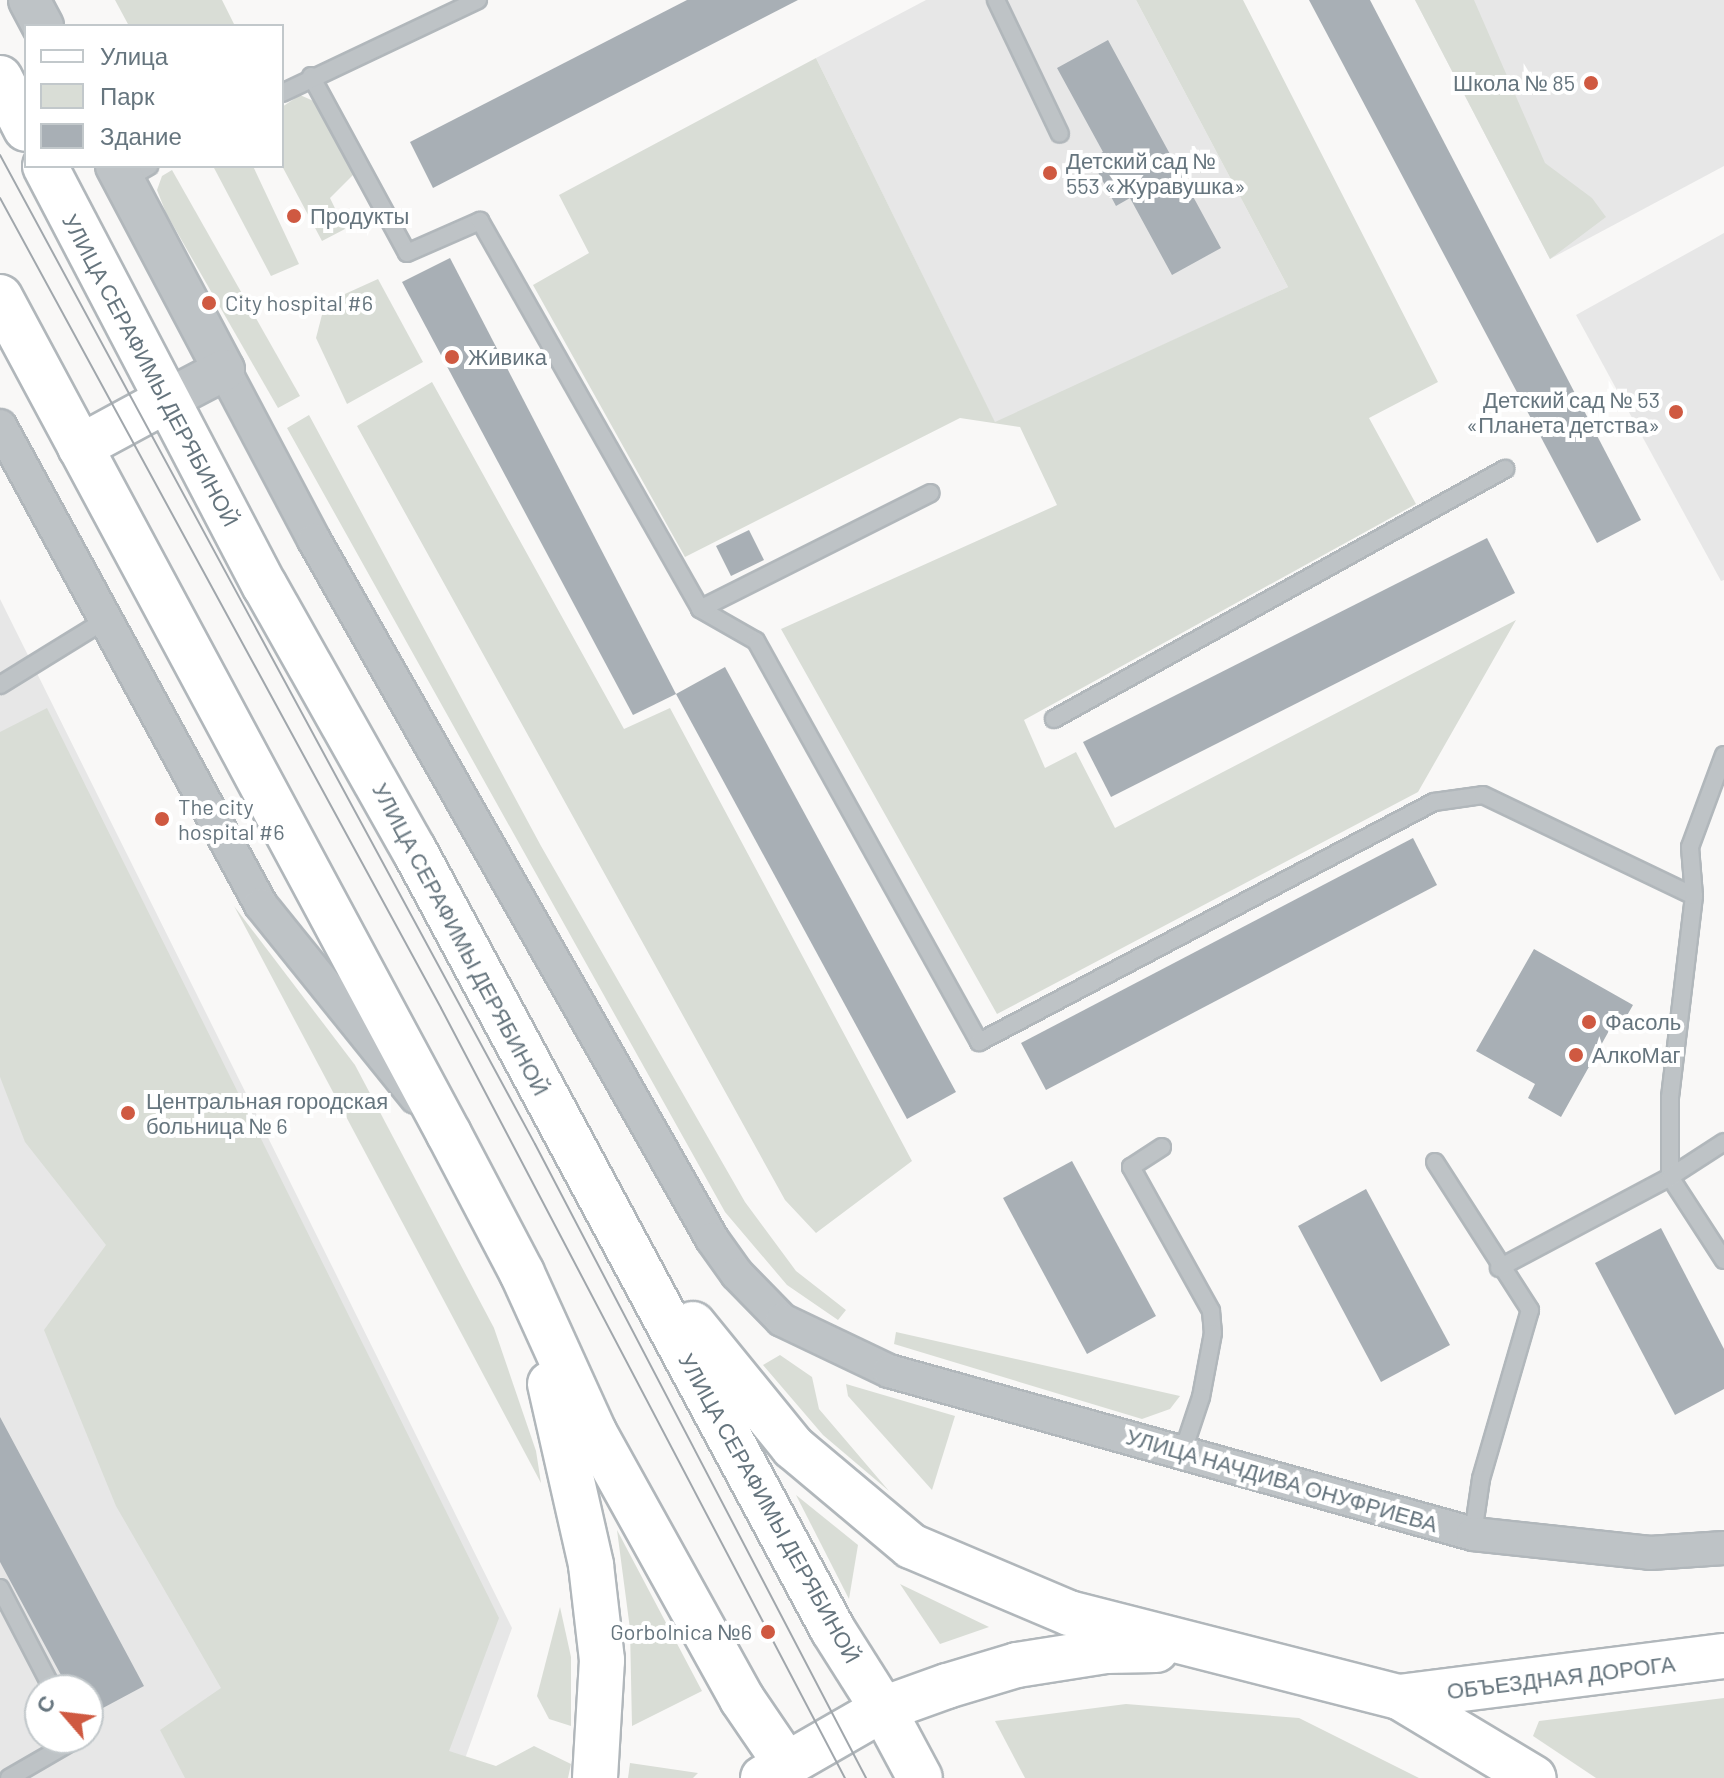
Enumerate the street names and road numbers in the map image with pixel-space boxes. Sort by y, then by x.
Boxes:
street label: УЛИЦА СЕРАФИМЫ ДЕРЯБИНОЙ [57,209,245,531]
street label: УЛИЦА СЕРАФИМЫ ДЕРЯБИНОЙ [367,778,555,1100]
street label: УЛИЦА СЕРАФИМЫ ДЕРЯБИНОЙ [674,1349,866,1667]
street label: УЛИЦА НАЧДИВА ОНУФРИЕВА [1123,1423,1441,1537]
street label: ОБЪЕЗДНАЯ ДОРОГА [1445,1650,1677,1704]

